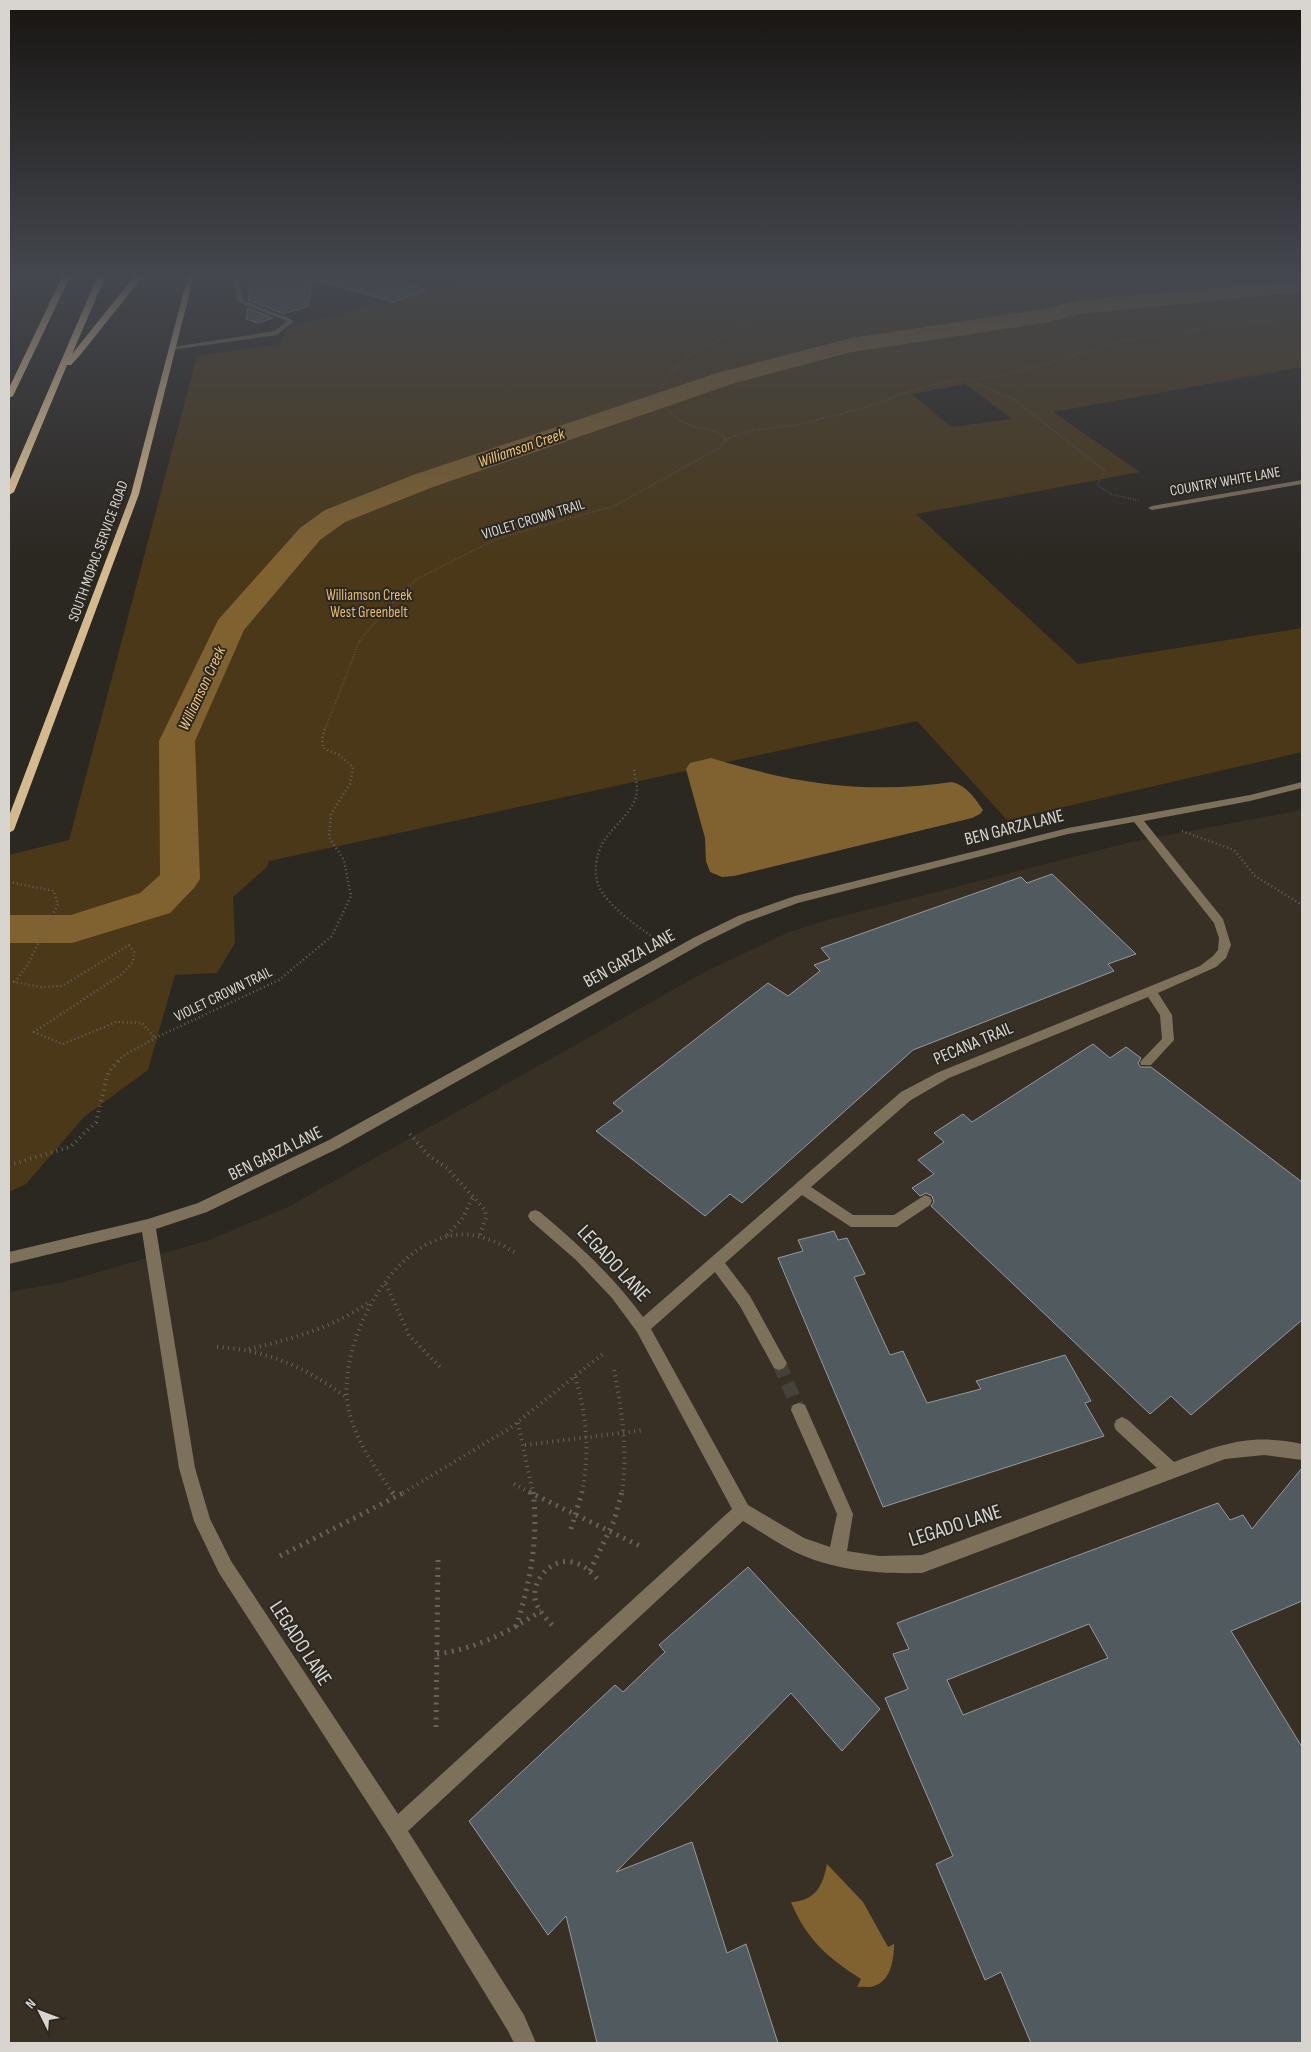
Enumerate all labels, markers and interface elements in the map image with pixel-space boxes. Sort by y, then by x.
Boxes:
water label: Williamson Creek [476,424,568,472]
street label: COUNTRY WHITE LANE [1168,462,1282,501]
street label: SOUTH MOPAC SERVICE ROAD [64,478,133,624]
street label: VIOLET CROWN TRAIL [479,495,587,544]
park label: Williamson Creek West Greenbelt [326,586,412,622]
water label: Williamson Creek [175,643,230,734]
street label: BEN GARZA LANE [962,805,1066,850]
street label: BEN GARZA LANE [580,925,679,992]
street label: VIOLET CROWN TRAIL [171,962,276,1026]
street label: PECANA TRAIL [930,1017,1016,1070]
street label: BEN GARZA LANE [225,1122,325,1185]
street label: LEGADO LANE [572,1220,656,1307]
street label: LEGADO LANE [906,1499,1005,1552]
street label: LEGADO LANE [264,1596,337,1690]
north arrow [15,1987,65,2037]
text: N [22,1995,40,2012]

